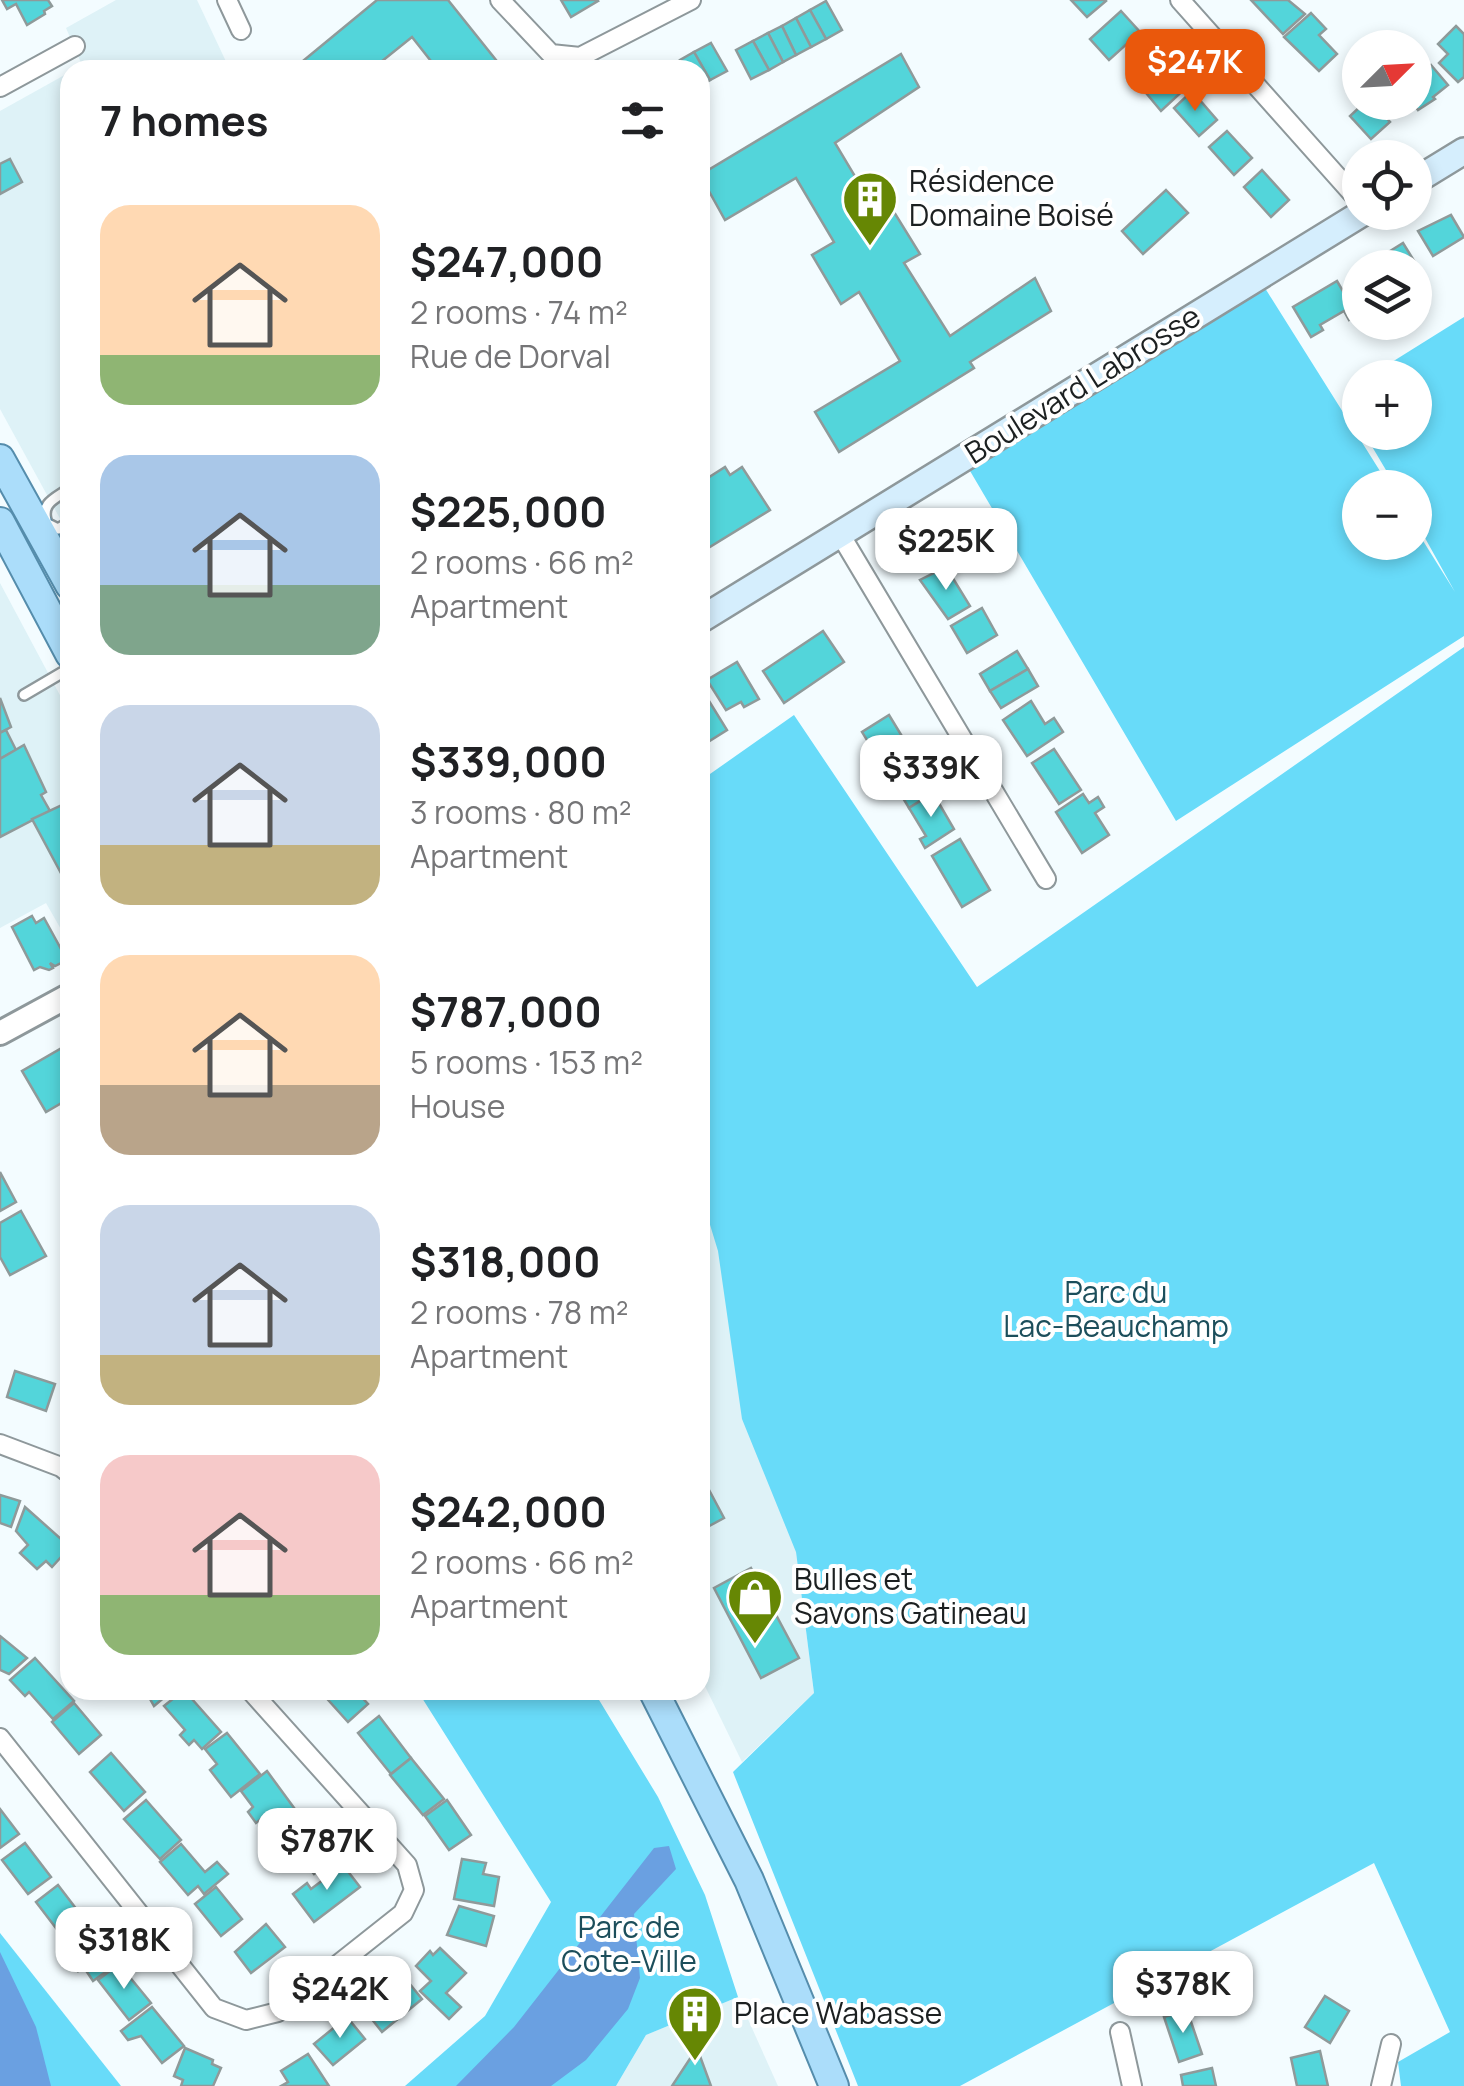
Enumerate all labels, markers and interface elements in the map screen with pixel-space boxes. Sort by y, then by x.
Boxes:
pin: $247K [1125,29,1265,114]
north arrow [1342,30,1432,120]
map controls [1342,30,1432,560]
text: $247K [1147,39,1243,83]
text: 7 homes [100,91,268,149]
icon: filters [615,93,670,148]
button: locate [1342,140,1432,230]
place label: Résidence Domaine Boisé [909,160,1114,235]
building icon: Résidence Domaine Boisé [840,169,900,248]
text: $247,000 [410,232,603,290]
icon: home [180,245,300,365]
button: layers [1342,250,1432,340]
text: 2 rooms · 74 m² [410,290,628,334]
street label: Boulevard Labrosse [957,295,1208,473]
text: Rue de Dorval [410,334,611,378]
button: + [1342,360,1432,450]
button: − [1342,470,1432,560]
text: $225,000 [410,482,607,540]
icon: home [180,495,300,615]
pin: $225K [876,508,1016,593]
text: $225K [897,518,995,562]
text: 2 rooms · 66 m² [410,540,634,584]
text: Apartment [410,584,568,628]
text: $339,000 [410,732,607,790]
pin: $339K [861,735,1001,820]
icon: home [180,745,300,865]
text: $339K [882,745,980,789]
text: 3 rooms · 80 m² [410,790,632,834]
text: Apartment [410,834,568,878]
text: $787,000 [410,982,602,1040]
icon: home [180,995,300,1115]
text: 5 rooms · 153 m² [410,1040,643,1084]
text: House [410,1084,505,1128]
text: $318,000 [410,1232,601,1290]
icon: home [180,1245,300,1365]
park label: Parc du Lac-Beauchamp [1003,1271,1229,1346]
text: 2 rooms · 78 m² [410,1290,629,1334]
text: Apartment [410,1334,568,1378]
text: $242,000 [410,1482,607,1540]
icon: home [180,1495,300,1615]
text: 2 rooms · 66 m² [410,1540,634,1584]
place label: Bulles et Savons Gatineau [794,1558,1027,1633]
shop icon: Bulles et Savons Gatineau [725,1567,785,1646]
text: Apartment [410,1584,568,1628]
pin: $787K [257,1808,397,1893]
text: $787K [280,1818,374,1862]
park label: Parc de Cote-Ville [561,1906,697,1981]
pin: $318K [54,1907,194,1992]
text: $318K [77,1917,171,1961]
pin: $378K [1113,1951,1253,2036]
pin: $242K [270,1956,410,2041]
text: $378K [1135,1961,1231,2005]
text: $242K [291,1966,389,2010]
building icon: Place Wabasse [665,1984,725,2063]
place label: Place Wabasse [734,1992,942,2033]

